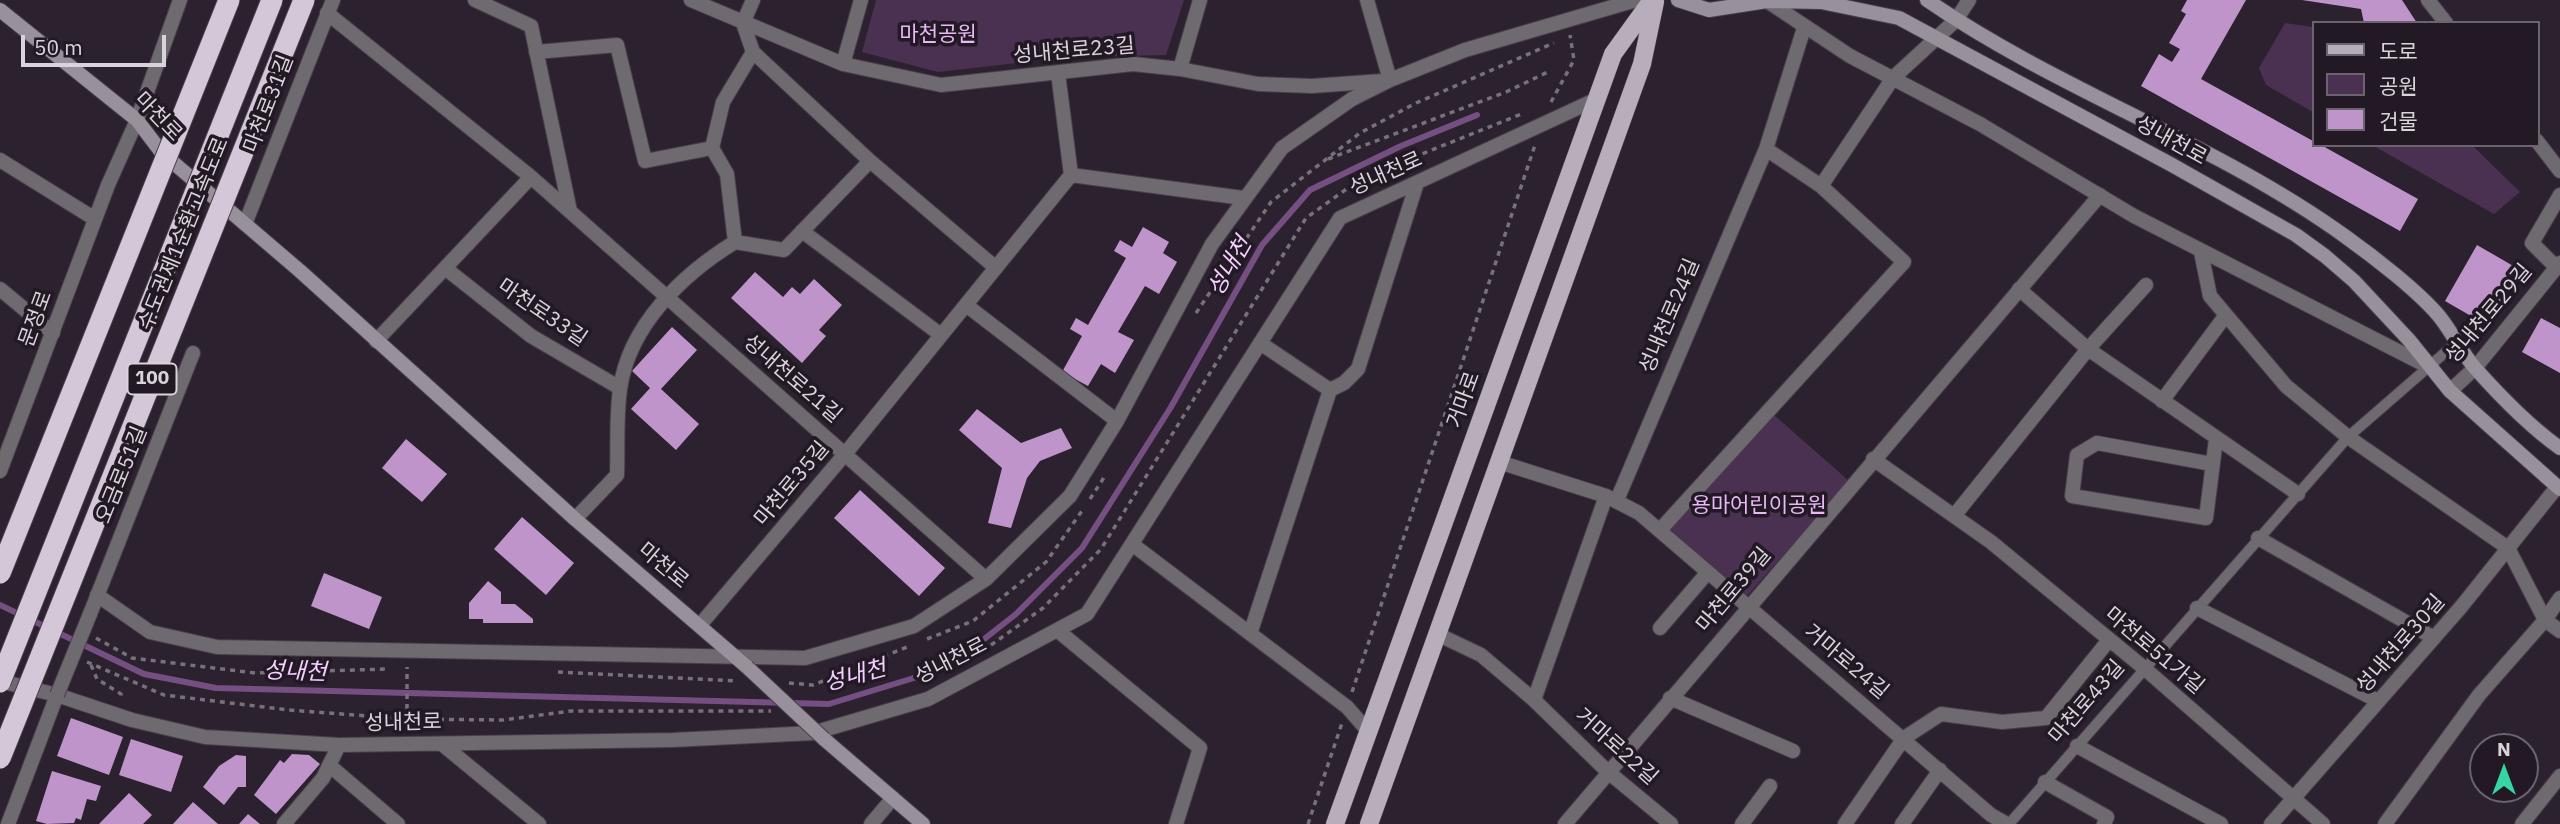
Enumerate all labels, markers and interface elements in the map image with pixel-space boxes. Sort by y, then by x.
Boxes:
scale bar [24,21,170,65]
legend [2312,21,2539,147]
park label: 마천공원 [899,22,977,48]
text: 50 m [34,33,83,61]
street label: 성내천로23길 [1012,33,1136,69]
text: 도로 [2379,37,2418,65]
street label: 마천로31길 [239,52,299,156]
text: 공원 [2379,72,2418,100]
street label: 마천로 [129,87,187,147]
text: 건물 [2379,107,2418,135]
street label: 성내천로 [2131,111,2211,171]
street label: 수도권제1순환고속도로 [134,134,234,334]
street label: 성내천로 [1346,147,1426,201]
water label: 성내천 [1202,233,1258,301]
street label: 성내천로24길 [1635,255,1705,377]
street label: 성내천로29길 [2440,259,2538,369]
street label: 마천로33길 [492,274,592,352]
street label: 문정로 [14,287,58,351]
street label: 성내천로21길 [738,330,846,428]
road number: 100 [128,364,176,394]
street label: 거마로 [1442,368,1486,432]
street label: 오금로51길 [91,423,153,527]
street label: 마천로35길 [749,437,835,531]
park label: 용마어린이공원 [1691,493,1827,519]
street label: 마천로 [633,538,693,594]
street label: 마천로39길 [1691,543,1777,637]
street label: 성내천로30길 [2352,590,2450,698]
street label: 마천로51가길 [2099,602,2209,700]
street label: 거마로24길 [1799,619,1893,705]
street label: 성내천로 [911,632,991,690]
water label: 성내천 [821,654,889,698]
street label: 마천로43길 [2044,655,2130,749]
water label: 성내천 [263,657,327,687]
street label: 거마로22길 [1569,703,1663,791]
street label: 성내천로 [364,710,442,736]
north arrow [2469,733,2539,803]
text: N [2497,737,2511,761]

